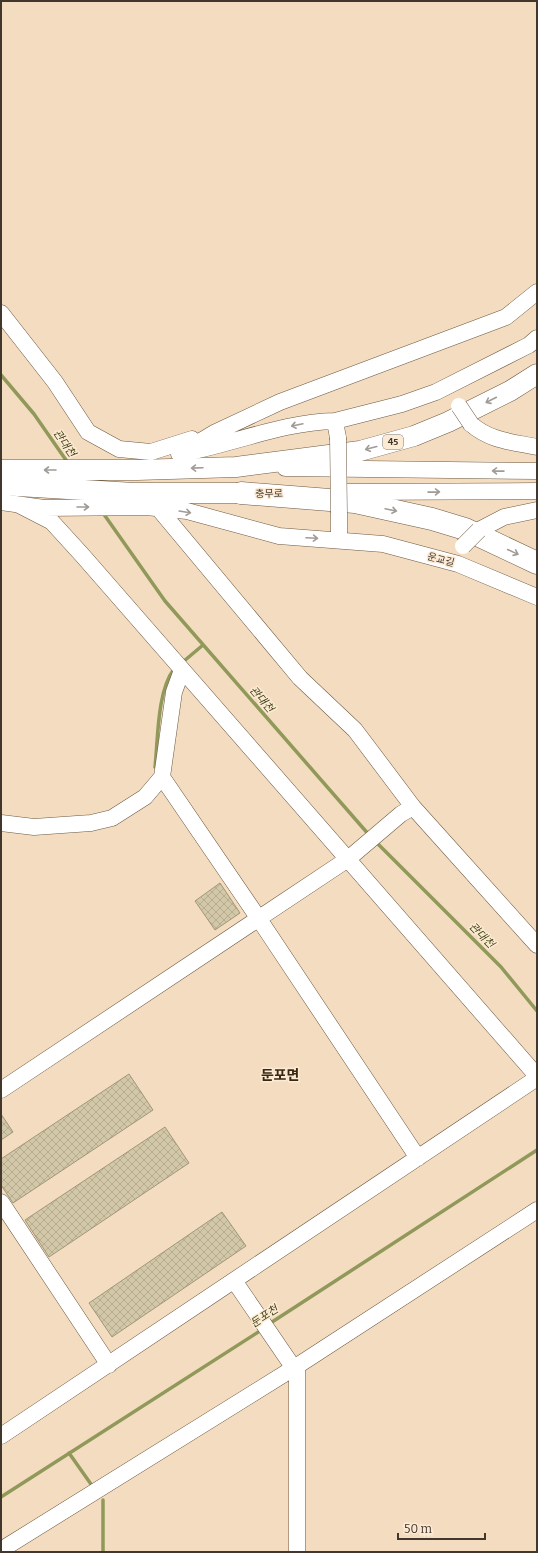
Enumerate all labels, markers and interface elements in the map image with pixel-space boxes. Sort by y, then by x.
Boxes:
one-way arrow [485,397,497,404]
one-way arrow [291,422,304,430]
water label: 관대천 [51,427,80,461]
road number: 45 [383,435,403,449]
one-way arrow [365,445,378,453]
one-way arrow [191,464,204,472]
one-way arrow [44,466,57,474]
one-way arrow [492,467,505,475]
street label: 충무로 [255,488,283,500]
one-way arrow [427,488,440,495]
one-way arrow [76,503,89,511]
one-way arrow [384,506,397,514]
one-way arrow [178,508,191,516]
one-way arrow [305,534,318,541]
one-way arrow [507,549,519,556]
street label: 운교길 [426,551,456,569]
water label: 관대천 [247,684,278,716]
water label: 관대천 [466,920,498,952]
district label: 둔포면 [261,1067,299,1084]
water label: 둔포천 [248,1302,282,1330]
scale bar [398,1515,485,1541]
text: 50 m [404,1522,433,1536]

